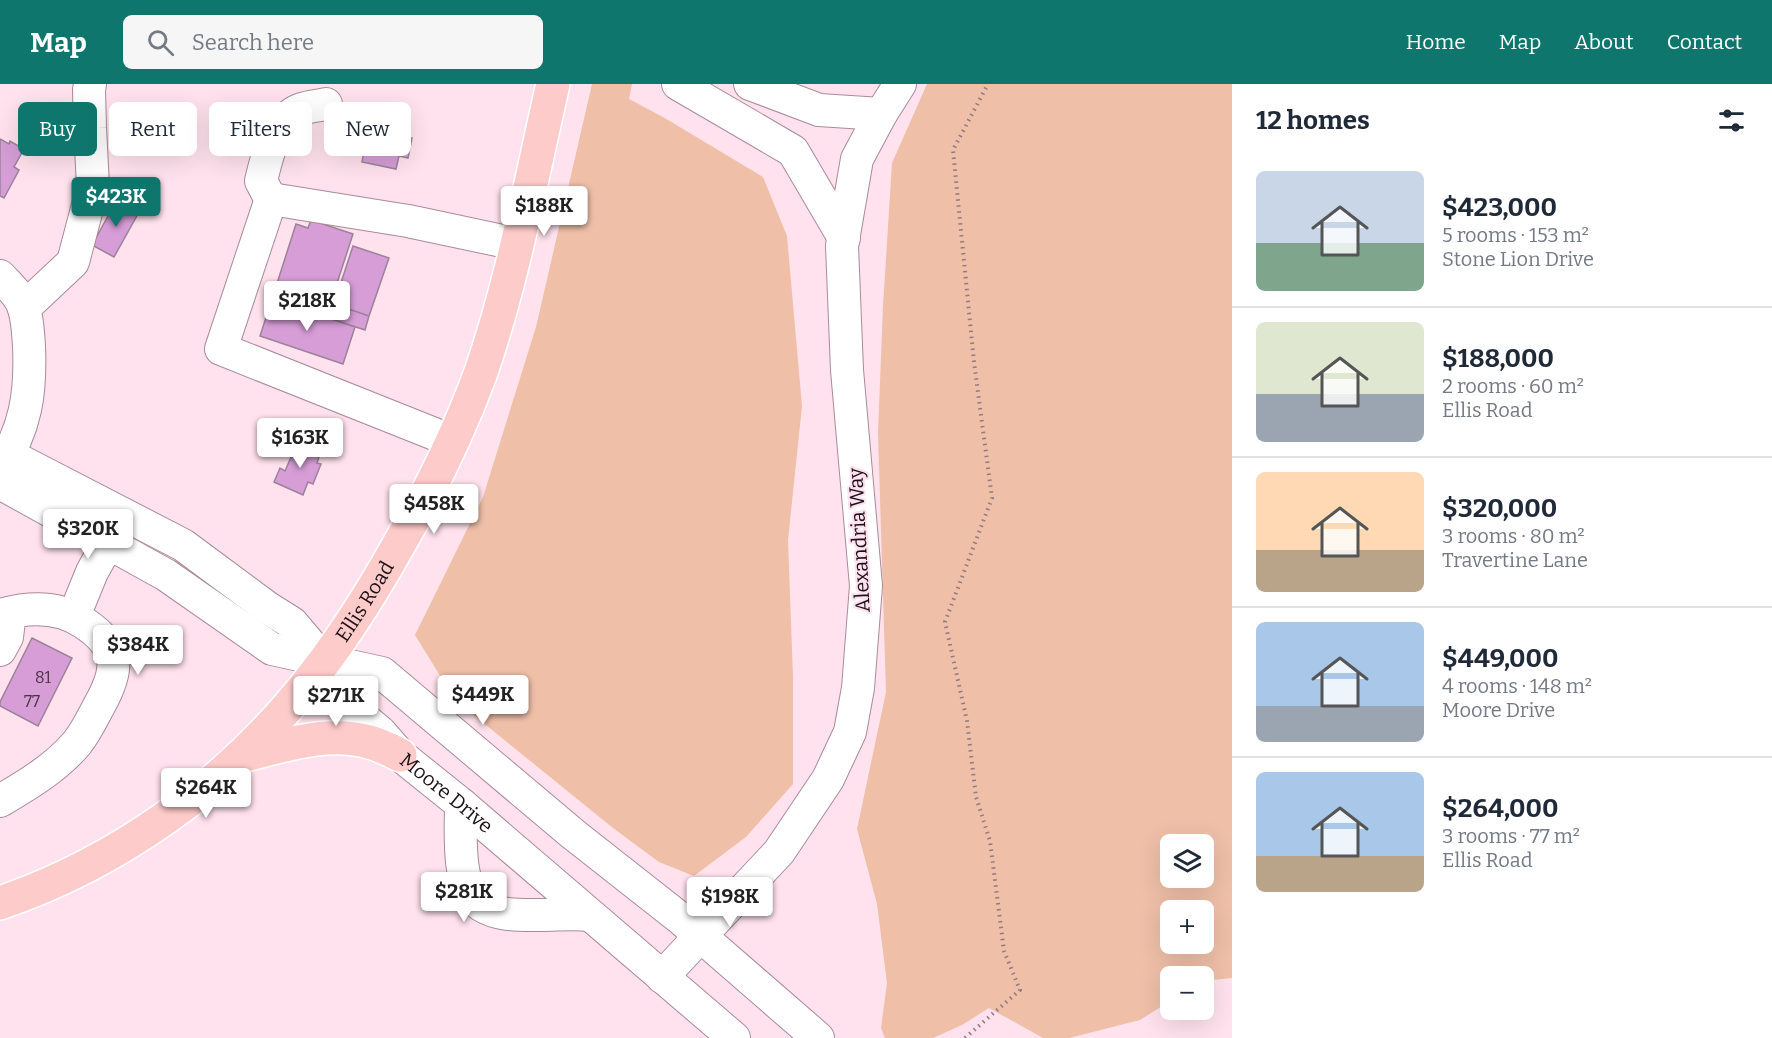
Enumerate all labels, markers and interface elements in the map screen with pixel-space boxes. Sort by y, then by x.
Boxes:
search box [123,15,543,69]
text: Map [30,26,87,59]
icon: search [144,26,177,59]
text: Search here [192,29,314,56]
text: Home [1406,29,1466,55]
text: Map [1499,29,1541,55]
text: About [1574,29,1634,55]
text: Contact [1667,29,1742,55]
chip: Buy [18,102,97,156]
chip: Rent [109,102,197,156]
chip: Filters [209,102,312,156]
chip: New [324,102,411,156]
icon: filters [1715,104,1748,137]
text: 12 homes [1256,105,1370,136]
pin: $423K [74,177,158,228]
text: $423K [85,184,147,208]
pin: $188K [502,186,586,237]
text: $423,000 [1442,192,1557,223]
text: $188K [515,193,573,217]
icon: home [1304,195,1376,267]
text: 5 rooms · 153 m² [1442,223,1589,247]
text: Stone Lion Drive [1442,247,1594,271]
pin: $218K [265,281,349,332]
text: $218K [278,288,336,312]
text: $188,000 [1442,343,1554,374]
icon: home [1304,346,1376,418]
text: 2 rooms · 60 m² [1442,374,1584,398]
text: Ellis Road [1442,398,1533,422]
pin: $163K [258,418,342,469]
text: $163K [271,425,329,449]
street label: Alexandria Way [843,467,875,613]
pin: $458K [392,484,476,535]
text: $458K [403,491,465,515]
text: $320,000 [1442,493,1557,524]
icon: home [1304,496,1376,568]
pin: $320K [46,509,130,560]
text: $320K [57,516,119,540]
text: 3 rooms · 80 m² [1442,524,1585,548]
text: Travertine Lane [1442,548,1588,572]
street label: Ellis Road [330,557,399,646]
pin: $384K [96,625,180,676]
text: $384K [107,632,169,656]
text: $449,000 [1442,643,1558,674]
icon: home [1304,646,1376,718]
house number: 81 [35,668,52,687]
text: 4 rooms · 148 m² [1442,674,1592,698]
pin: $449K [441,675,525,726]
pin: $271K [294,676,378,727]
text: $449K [452,682,514,706]
text: $271K [307,683,365,707]
house number: 77 [24,692,40,711]
text: Moore Drive [1442,698,1555,722]
street label: Moore Drive [395,748,498,838]
pin: $264K [164,768,248,819]
text: $264K [175,775,237,799]
text: $264,000 [1442,793,1559,824]
icon: home [1304,796,1376,868]
text: 3 rooms · 77 m² [1442,824,1580,848]
map controls [1160,834,1214,1020]
button: layers [1160,834,1214,888]
text: Ellis Road [1442,848,1533,872]
pin: $281K [422,872,506,923]
pin: $198K [688,877,772,928]
text: $281K [435,879,493,903]
text: $198K [701,884,759,908]
button: + [1160,900,1214,954]
button: − [1160,966,1214,1020]

